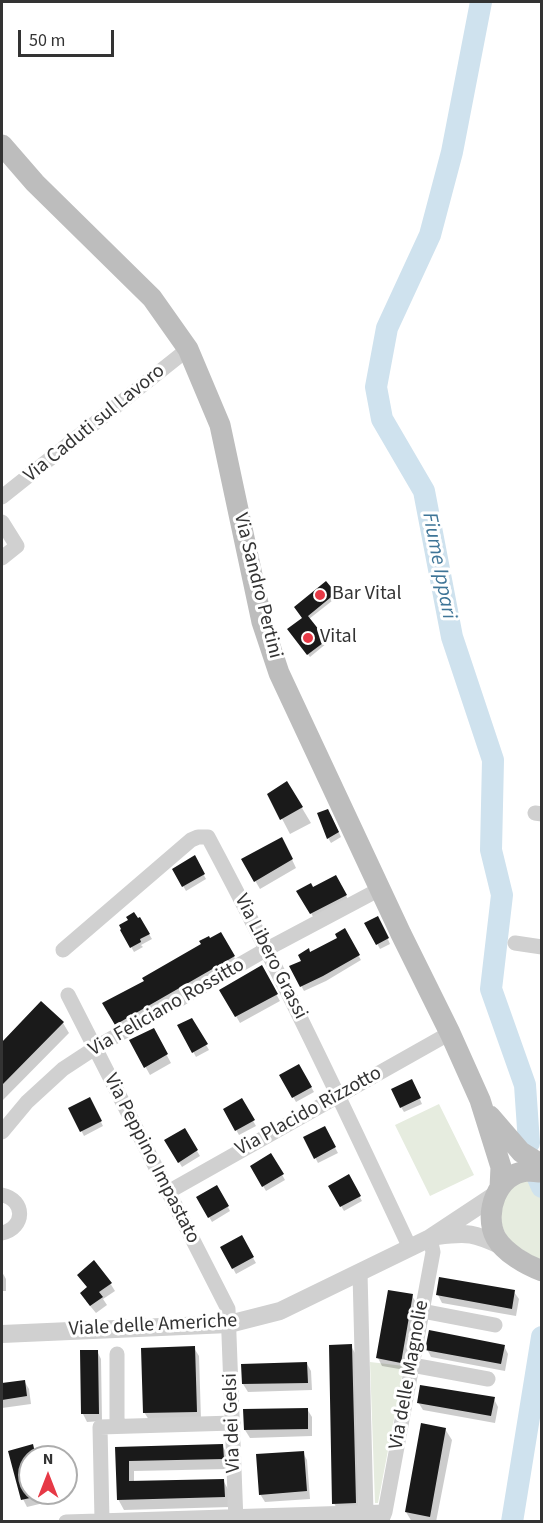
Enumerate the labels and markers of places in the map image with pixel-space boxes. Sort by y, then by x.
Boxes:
place label: Bar Vital [332,583,402,607]
marker: Bar Vital [313,588,327,602]
place label: Vital [320,626,357,650]
marker: Vital [301,631,315,645]

